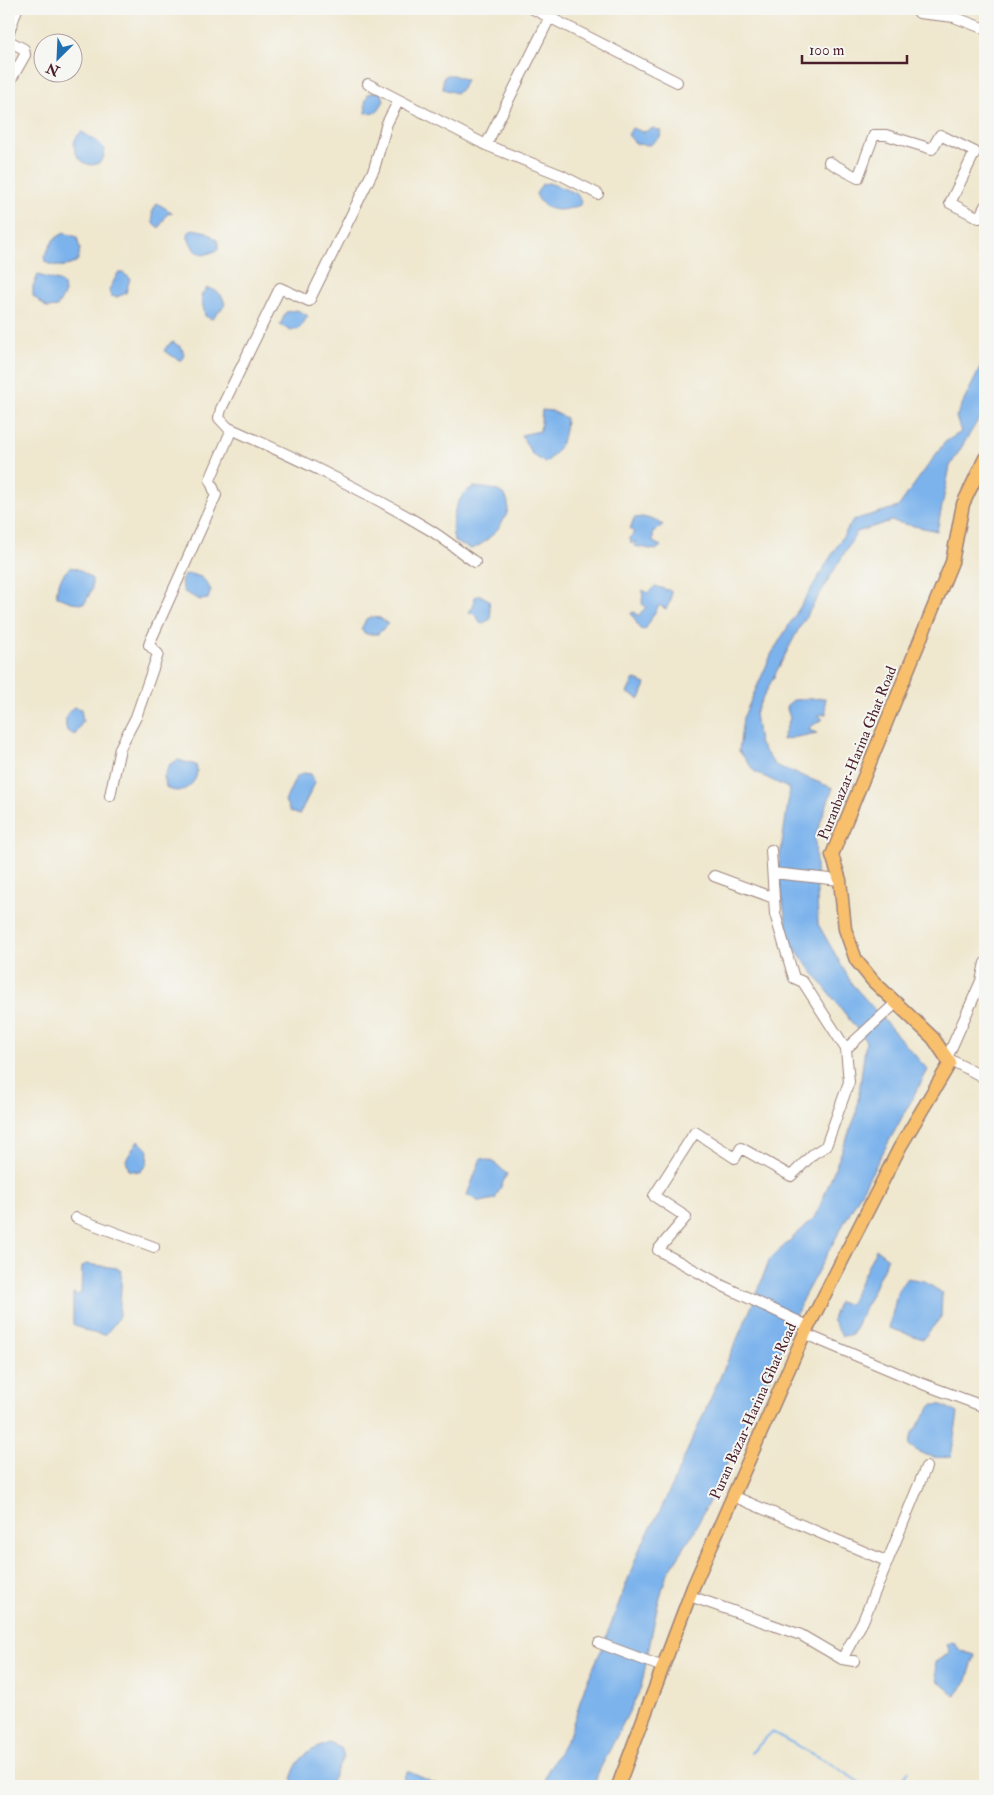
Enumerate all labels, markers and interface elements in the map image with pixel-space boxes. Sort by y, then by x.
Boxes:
north arrow [32,32,82,82]
scale bar [802,32,906,64]
text: 100 m [809,41,845,60]
text: N [43,59,63,80]
street label: Puranbazar-Harina Ghat Road [814,663,901,843]
street label: Puran Bazar-Harina Ghat Road [706,1319,801,1503]

